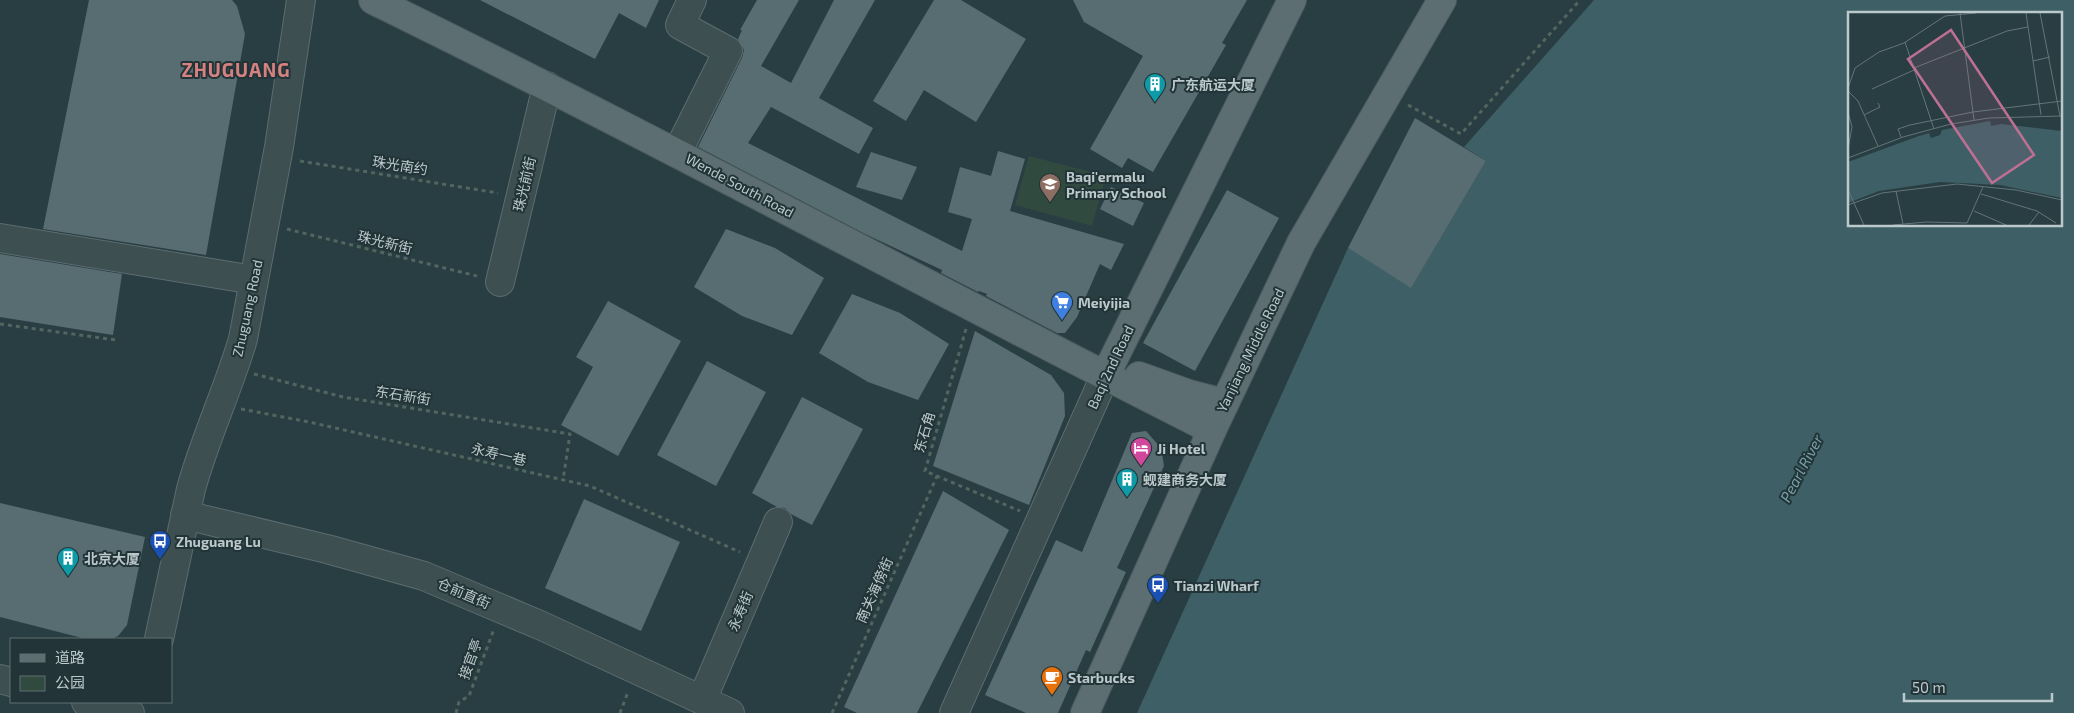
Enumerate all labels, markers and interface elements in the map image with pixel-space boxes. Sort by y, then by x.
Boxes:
inset map [1848,12,2062,226]
district label: ZHUGUANG [182,58,290,81]
building icon: 广东航运大厦 [1143,72,1167,103]
place label: 广东航运大厦 [1171,76,1255,93]
street label: Wende South Road [683,149,797,221]
street label: 珠光南约 [371,152,429,178]
street label: 珠光前街 [509,155,539,213]
place label: Baqi'ermalu Primary School [1066,168,1167,201]
school or university icon: Baqi'ermalu Primary School [1038,172,1062,203]
street label: 珠光新街 [356,227,414,257]
street label: Zhuguang Road [228,258,266,358]
street label: Yanjiang Middle Road [1213,285,1287,415]
supermarket icon: Meiyijia [1050,290,1074,321]
place label: Meiyijia [1078,294,1130,311]
street label: Baqi 2nd Road [1083,322,1137,412]
street label: 东石新街 [374,382,432,408]
street label: 东石角 [910,409,938,455]
water label: Pearl River [1776,430,1827,505]
hotel icon: Ji Hotel [1129,436,1153,467]
street label: 永寿一巷 [470,439,528,469]
place label: Ji Hotel [1157,440,1206,457]
building icon: 蚬建商务大厦 [1115,467,1139,498]
place label: 蚬建商务大厦 [1143,471,1227,488]
bus stop icon: Zhuguang Lu [148,529,172,560]
place label: Zhuguang Lu [176,533,261,550]
building icon: 北京大厦 [56,546,80,577]
place label: 北京大厦 [84,550,140,567]
street label: 南关海傍街 [852,555,896,625]
bus stop icon: Tianzi Wharf [1146,573,1170,604]
street label: 仓前直街 [435,574,493,612]
place label: Tianzi Wharf [1174,577,1259,594]
street label: 永寿街 [724,588,756,634]
street label: 接官亭 [455,636,485,682]
legend [10,638,172,703]
text: 道路 [55,648,85,666]
cafe icon: Starbucks [1040,665,1064,696]
place label: Starbucks [1068,669,1135,686]
scale bar [1904,670,2052,702]
text: 公园 [55,673,85,691]
text: 50 m [1912,678,1946,696]

